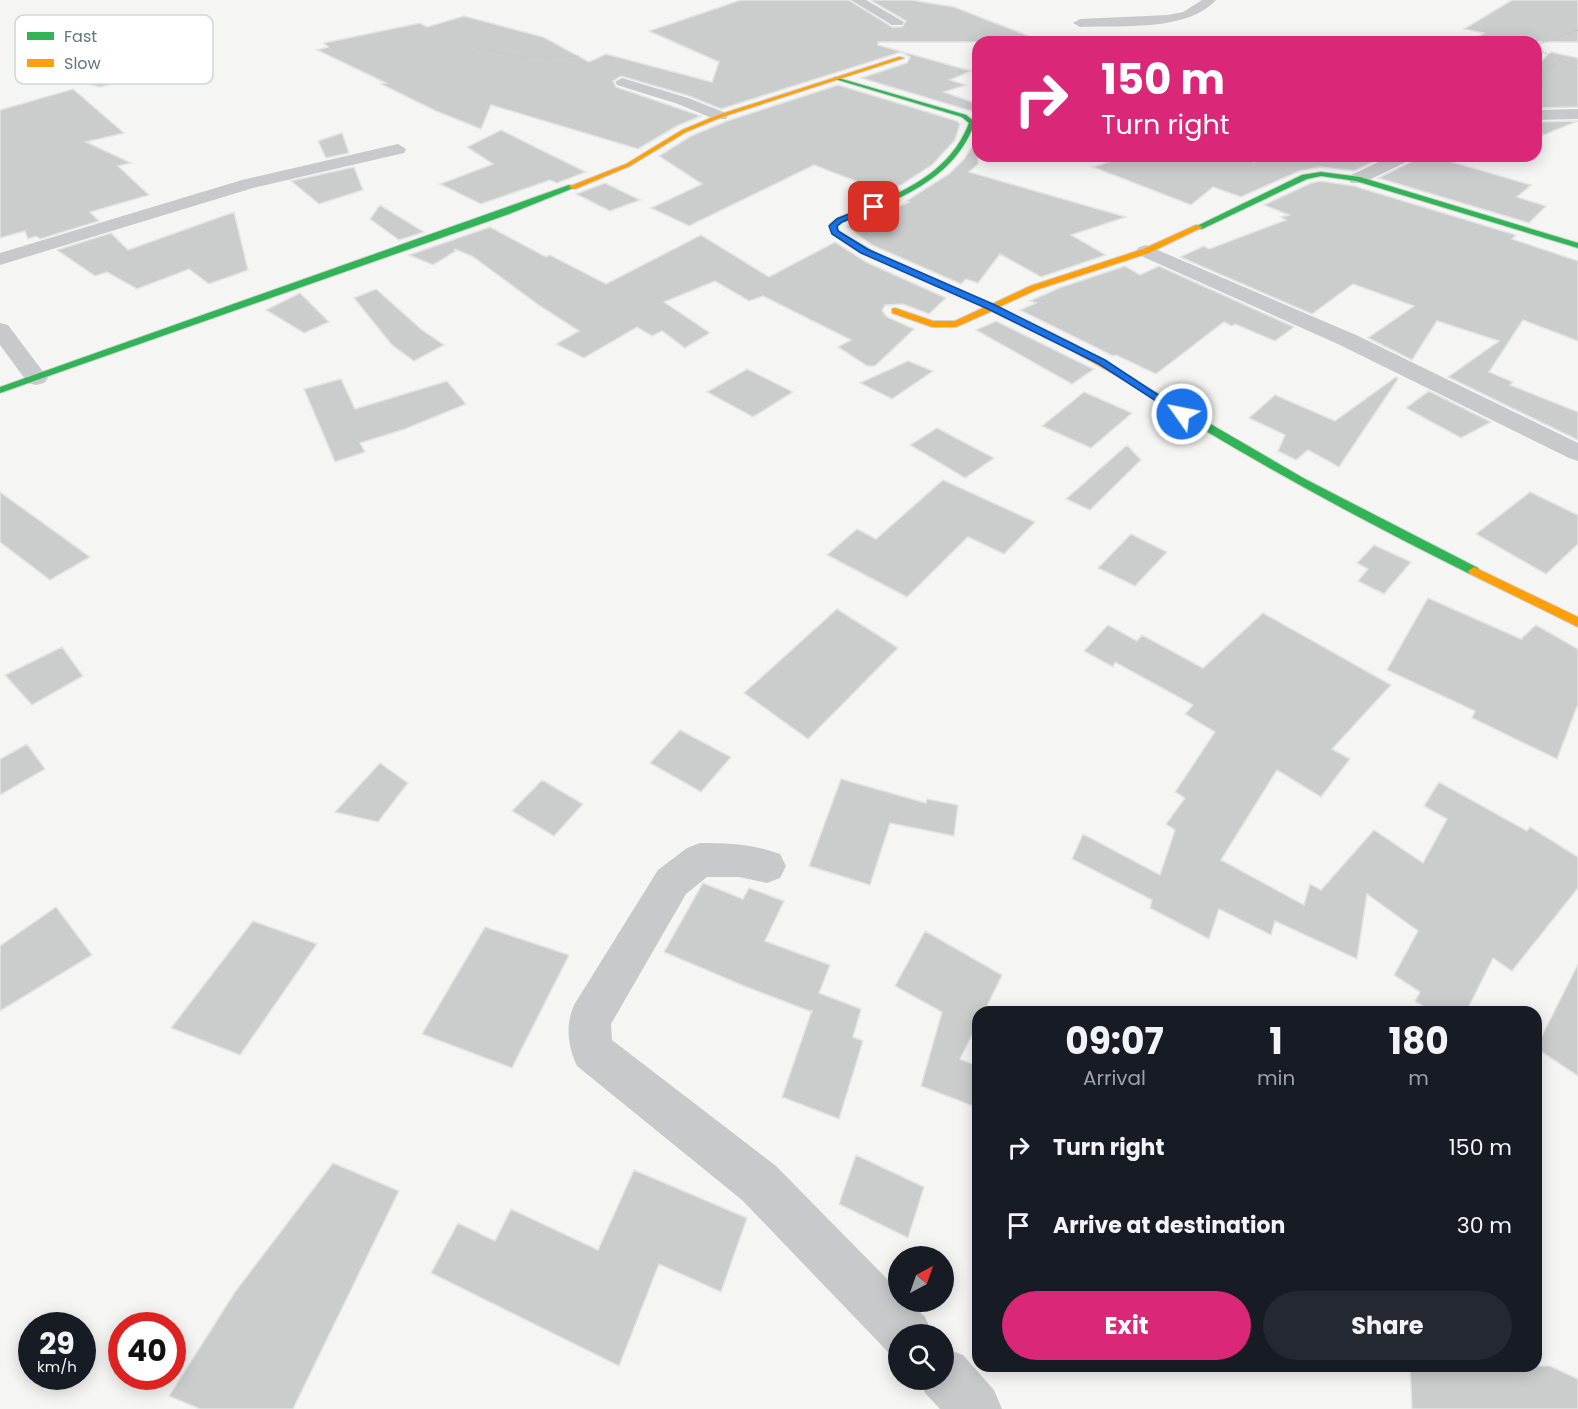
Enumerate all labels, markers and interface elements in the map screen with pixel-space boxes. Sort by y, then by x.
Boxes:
legend [15,15,213,84]
text: Fast [64,25,97,48]
text: 150 m [1101,50,1225,109]
text: Slow [64,52,101,75]
icon: right [1002,60,1080,138]
text: Turn right [1101,106,1230,143]
pin [848,181,899,232]
icon: arrive [857,190,890,223]
position arrow [1150,382,1214,446]
text: 09:07 [1065,1016,1164,1067]
text: 1 [1269,1016,1283,1067]
text: 180 [1388,1016,1449,1067]
text: Arrival [1083,1064,1146,1092]
text: min [1257,1064,1295,1092]
text: m [1408,1064,1429,1092]
icon: right [1002,1131,1035,1164]
text: Turn right [1053,1132,1164,1163]
text: 150 m [1449,1132,1512,1163]
icon: arrive [1002,1209,1035,1242]
text: Arrive at destination [1053,1210,1285,1241]
text: 30 m [1457,1210,1512,1241]
north arrow [888,1246,954,1312]
map controls [888,1246,954,1390]
button: Exit [1002,1291,1251,1360]
button: Share [1263,1291,1512,1360]
speed limit sign: 40 [108,1312,186,1390]
text: 29 [39,1322,75,1365]
button: search [888,1324,954,1390]
text: km/h [37,1356,77,1377]

